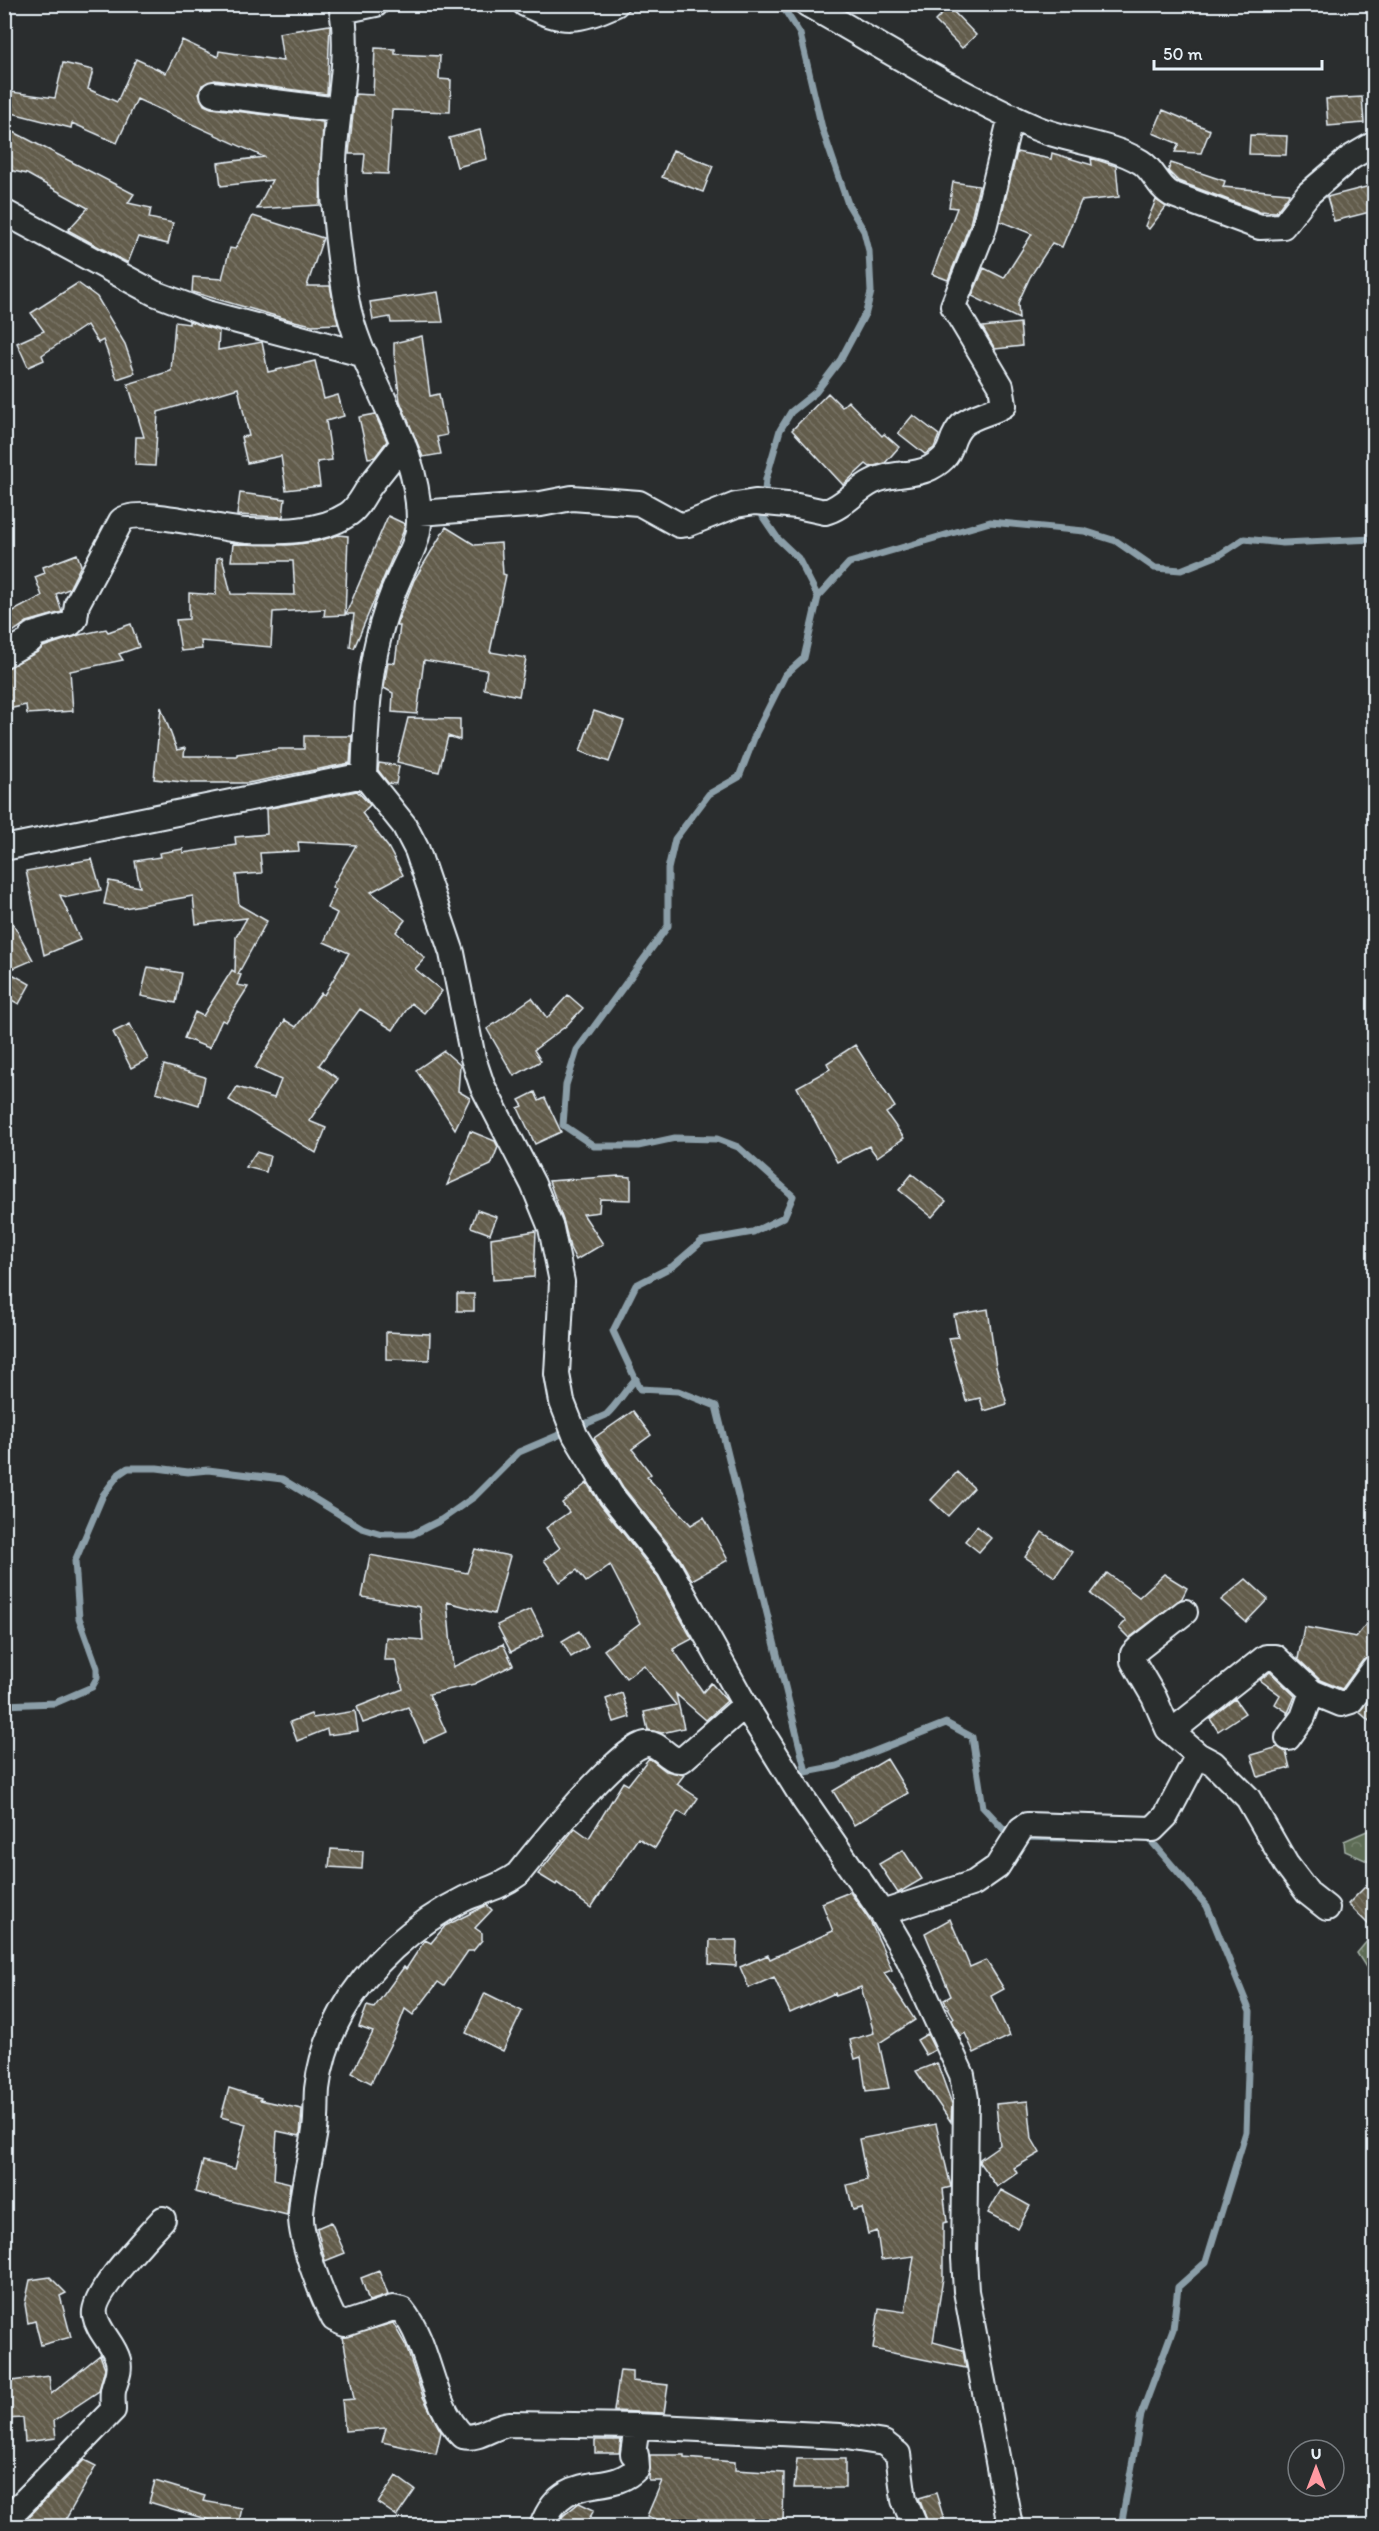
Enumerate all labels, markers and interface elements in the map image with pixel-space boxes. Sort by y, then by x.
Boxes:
scale bar [1154,33,1322,71]
text: 50 m [1163,43,1203,65]
north arrow [1286,2438,1346,2498]
text: U [1311,2444,1321,2463]

